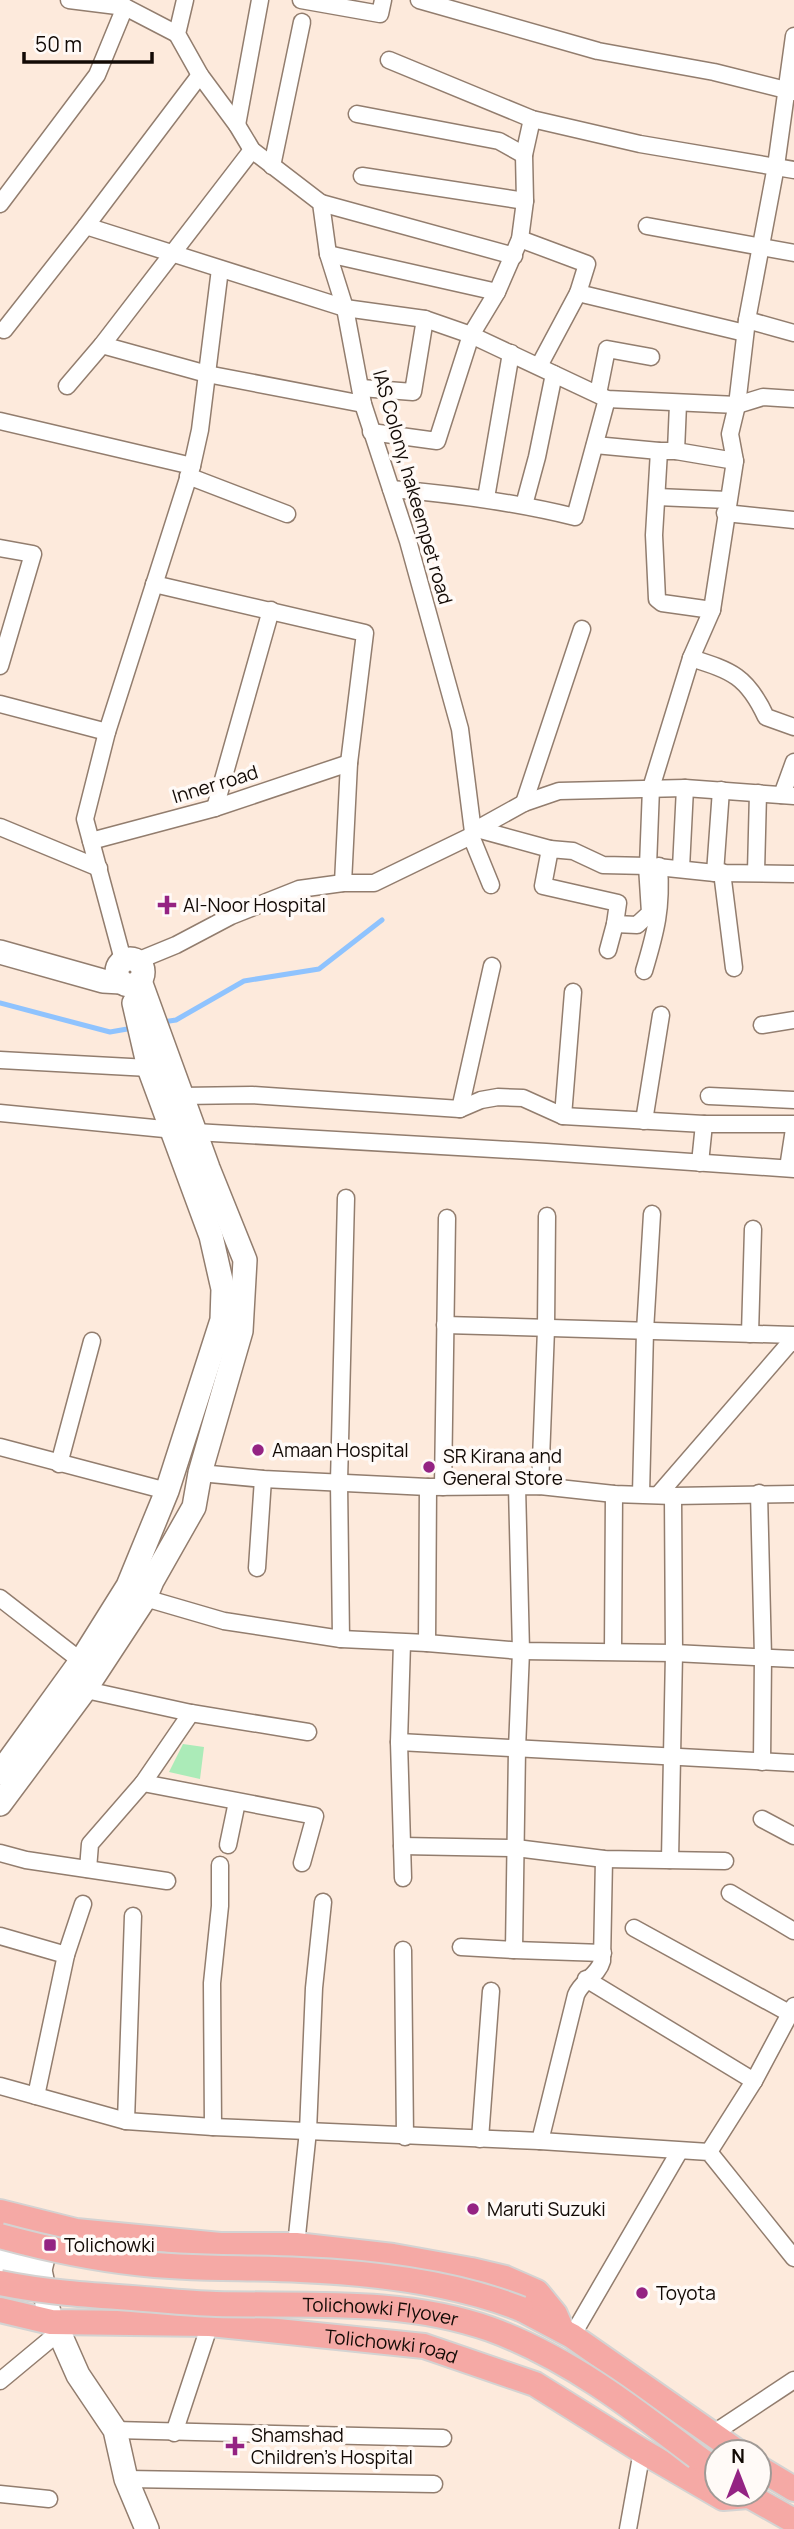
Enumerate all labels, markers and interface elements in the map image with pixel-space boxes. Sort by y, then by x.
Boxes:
scale bar [24,21,152,65]
text: 50 m [35,30,82,58]
street label: IAS Colony, hakeempet road [367,367,459,607]
street label: Inner road [169,759,261,809]
place label: Al-Noor Hospital [183,892,326,918]
marker: Al-Noor Hospital [157,895,177,915]
place label: Amaan Hospital [272,1437,409,1463]
marker: Amaan Hospital [250,1442,266,1458]
place label: SR Kirana and General Store [443,1443,563,1491]
marker: SR Kirana and General Store [421,1459,437,1475]
place label: Maruti Suzuki [487,2196,606,2222]
marker: Maruti Suzuki [465,2201,481,2217]
place label: Tolichowki [64,2232,155,2258]
marker: Tolichowki [42,2237,58,2253]
place label: Toyota [656,2280,716,2306]
marker: Toyota [634,2285,650,2301]
street label: Tolichowki Flyover [302,2291,461,2332]
street label: Tolichowki road [323,2323,461,2370]
place label: Shamshad Children's Hospital [251,2422,413,2470]
marker: Shamshad Children's Hospital [225,2436,245,2456]
north arrow [703,2438,773,2508]
text: N [731,2443,745,2469]

